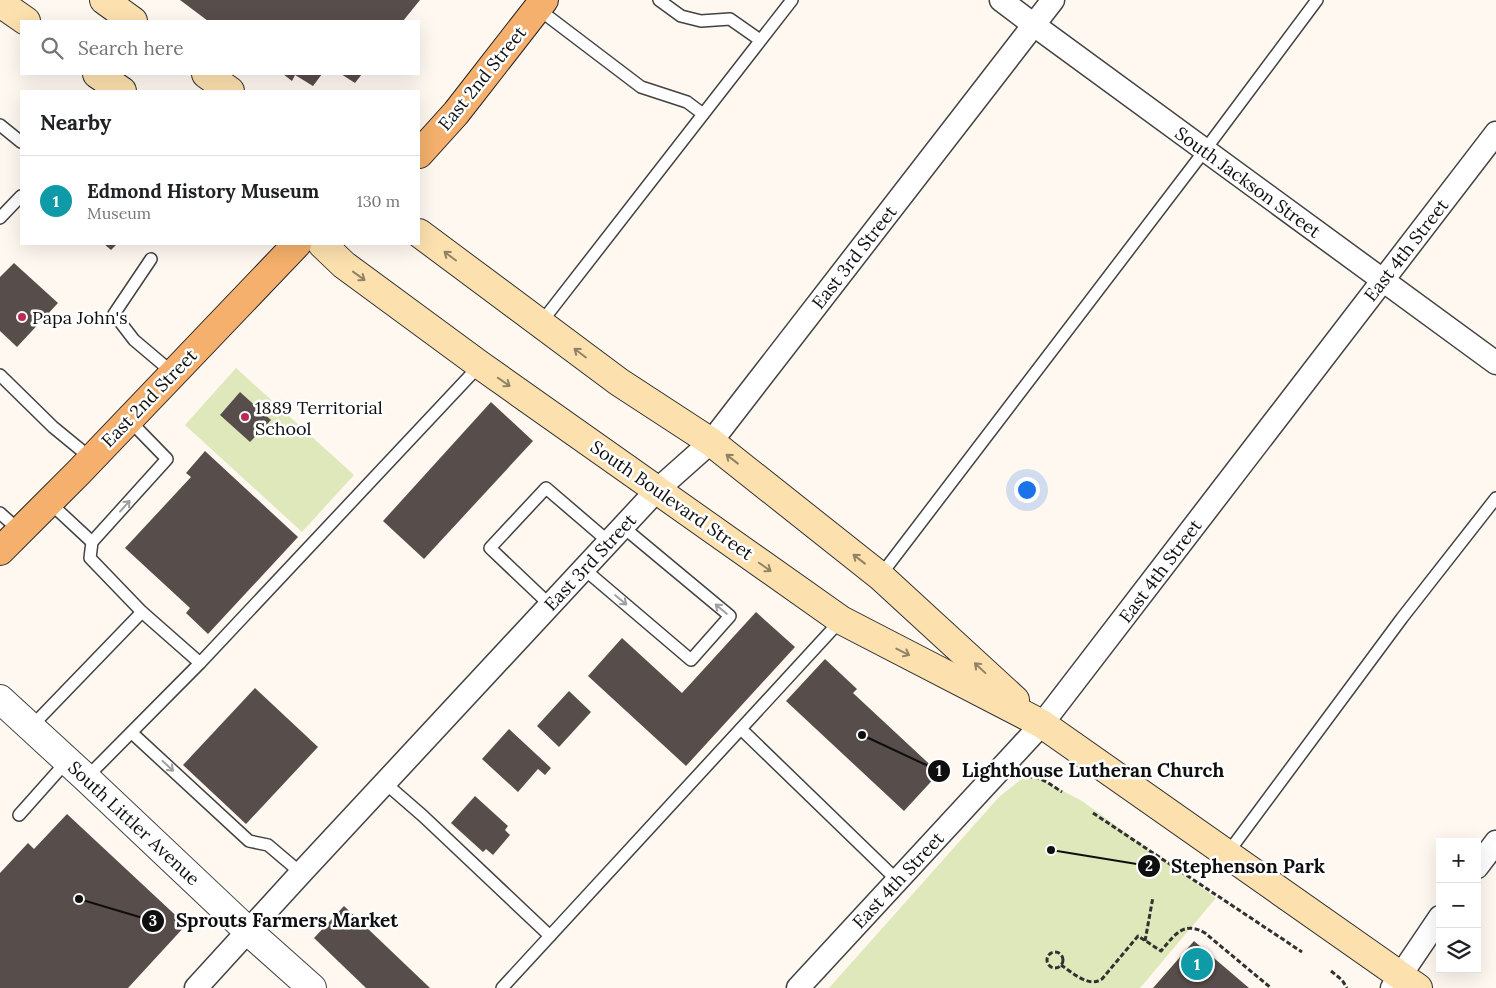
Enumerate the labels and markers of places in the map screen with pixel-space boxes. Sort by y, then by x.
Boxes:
place label: Papa John's [32,306,128,329]
marker: Papa John's [16,311,28,323]
place label: 1889 Territorial School [255,396,383,440]
marker: 1889 Territorial School [239,411,251,423]
callout: Lighthouse Lutheran Church [927,754,1234,788]
callout: Stephenson Park [1136,849,1335,883]
callout: Sprouts Farmers Market [141,904,408,938]
pin: 1 [1181,945,1213,983]

